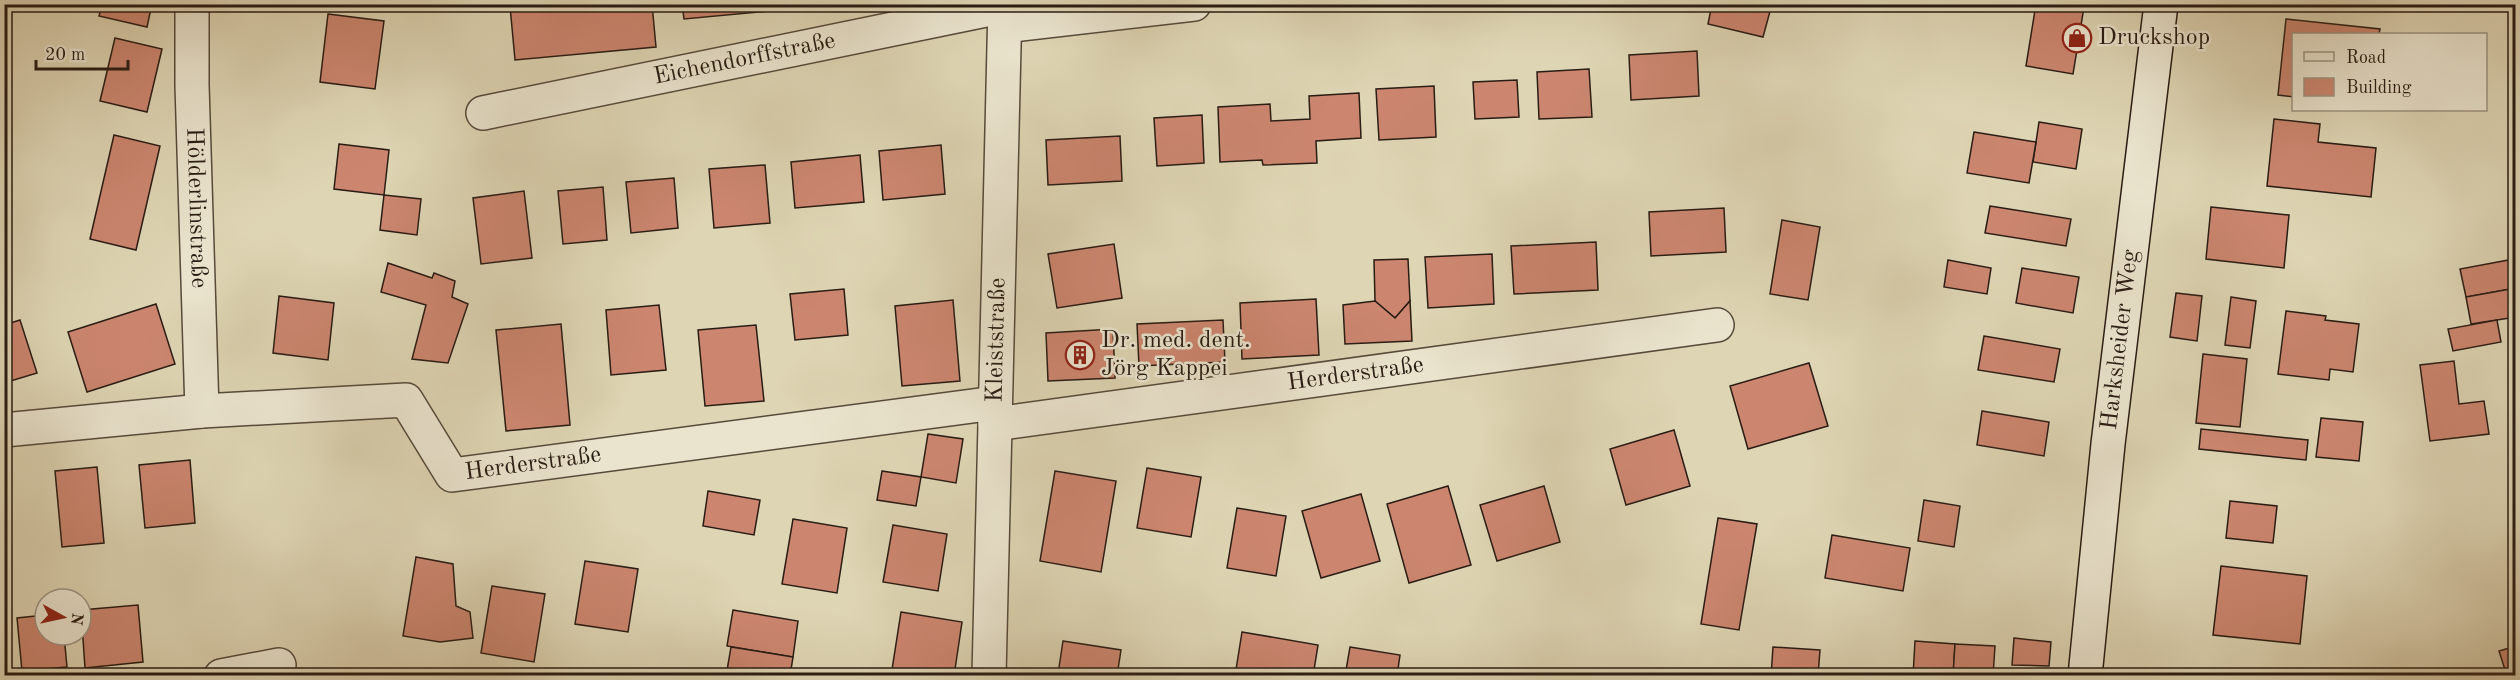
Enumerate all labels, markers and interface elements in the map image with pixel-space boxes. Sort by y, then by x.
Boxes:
shop icon: Druckshop [2061,22,2093,54]
place label: Druckshop [2098,26,2210,50]
street label: Eichendorffstraße [652,29,838,90]
scale bar [36,33,128,71]
legend [2292,33,2487,111]
text: 20 m [45,46,85,64]
text: Road [2346,49,2386,67]
text: Building [2346,79,2412,97]
street label: Hölderlinstraße [181,127,210,289]
street label: Harksheider Weg [2098,248,2143,431]
street label: Kleiststraße [984,277,1010,403]
place label: Dr. med. dent. Jörg Kappei [1101,329,1251,381]
building icon: Dr. med. dent. Jörg Kappei [1064,339,1096,371]
street label: Herderstraße [1286,353,1425,396]
street label: Herderstraße [463,443,603,485]
north arrow [33,587,93,647]
text: N [67,612,85,627]

